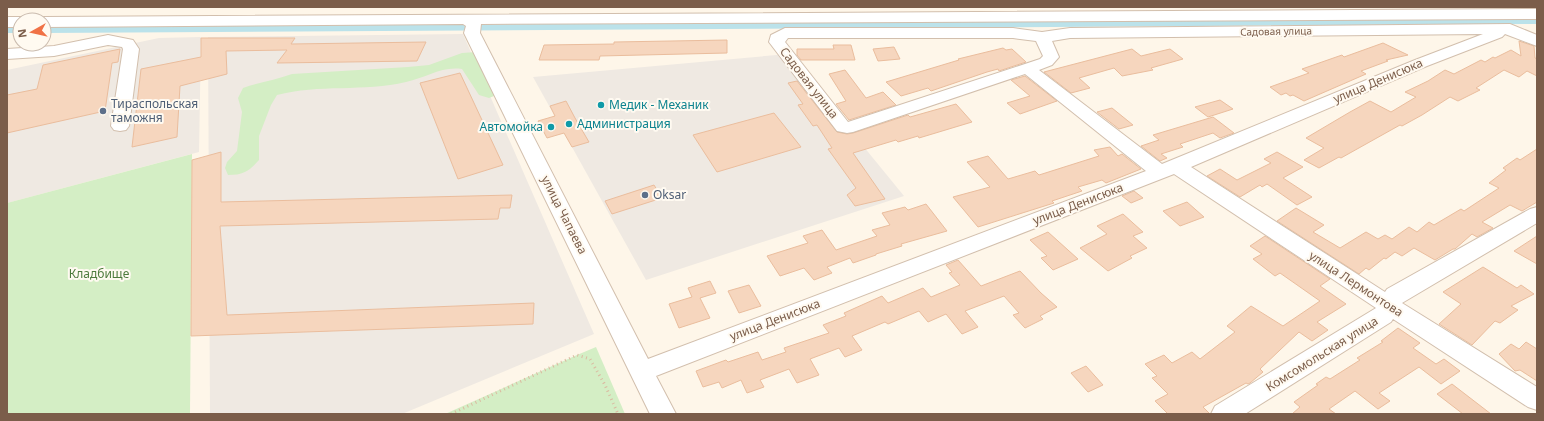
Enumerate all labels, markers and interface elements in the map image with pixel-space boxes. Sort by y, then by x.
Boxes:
north arrow [12,12,52,52]
street label: Садовая улица [1240,23,1312,39]
text: N [14,28,30,39]
street label: Садовая улица [776,43,843,122]
street label: улица Денисюка [1330,54,1425,107]
place label: Тираспольская таможня [111,95,198,126]
place label: Медик - Механик [609,96,709,113]
marker: Медик - Механик [596,100,606,110]
marker: Тираспольская таможня [98,106,108,116]
place label: Администрация [577,115,671,132]
place label: Автомойка [480,118,543,135]
marker: Администрация [564,119,574,129]
marker: Автомойка [546,122,556,132]
street label: улица Чапаева [537,173,592,257]
street label: улица Денисюка [1030,178,1126,229]
place label: Oksar [653,186,686,203]
marker: Oksar [640,190,650,200]
street label: улица Лермонтова [1306,247,1407,320]
park label: Кладбище [69,265,130,282]
street label: улица Денисюка [727,294,823,345]
street label: Комсомольская улица [1262,312,1381,395]

